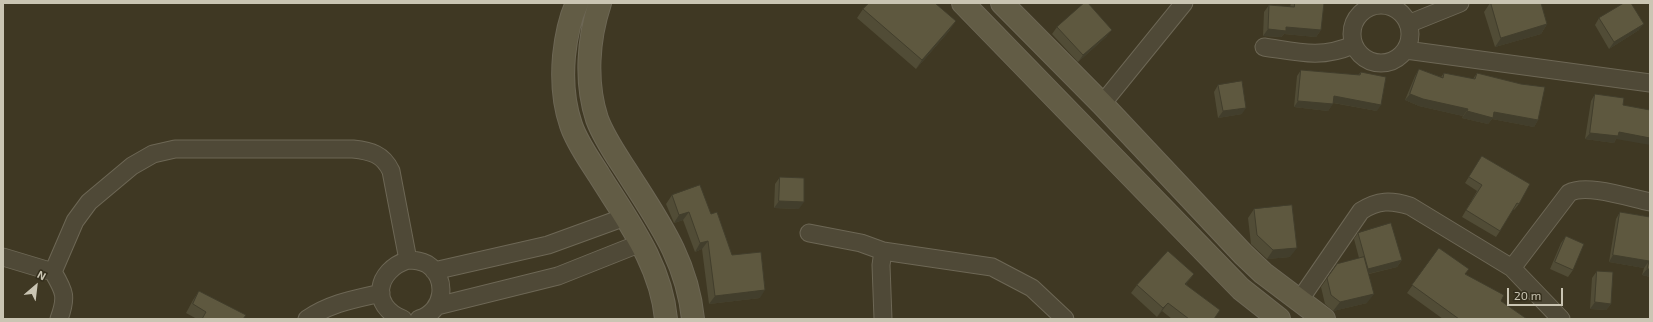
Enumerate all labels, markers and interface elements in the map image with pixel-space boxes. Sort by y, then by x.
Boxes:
north arrow [16,266,56,306]
text: N [35,267,48,283]
scale bar [1509,280,1565,306]
text: 20 m [1514,288,1541,302]

